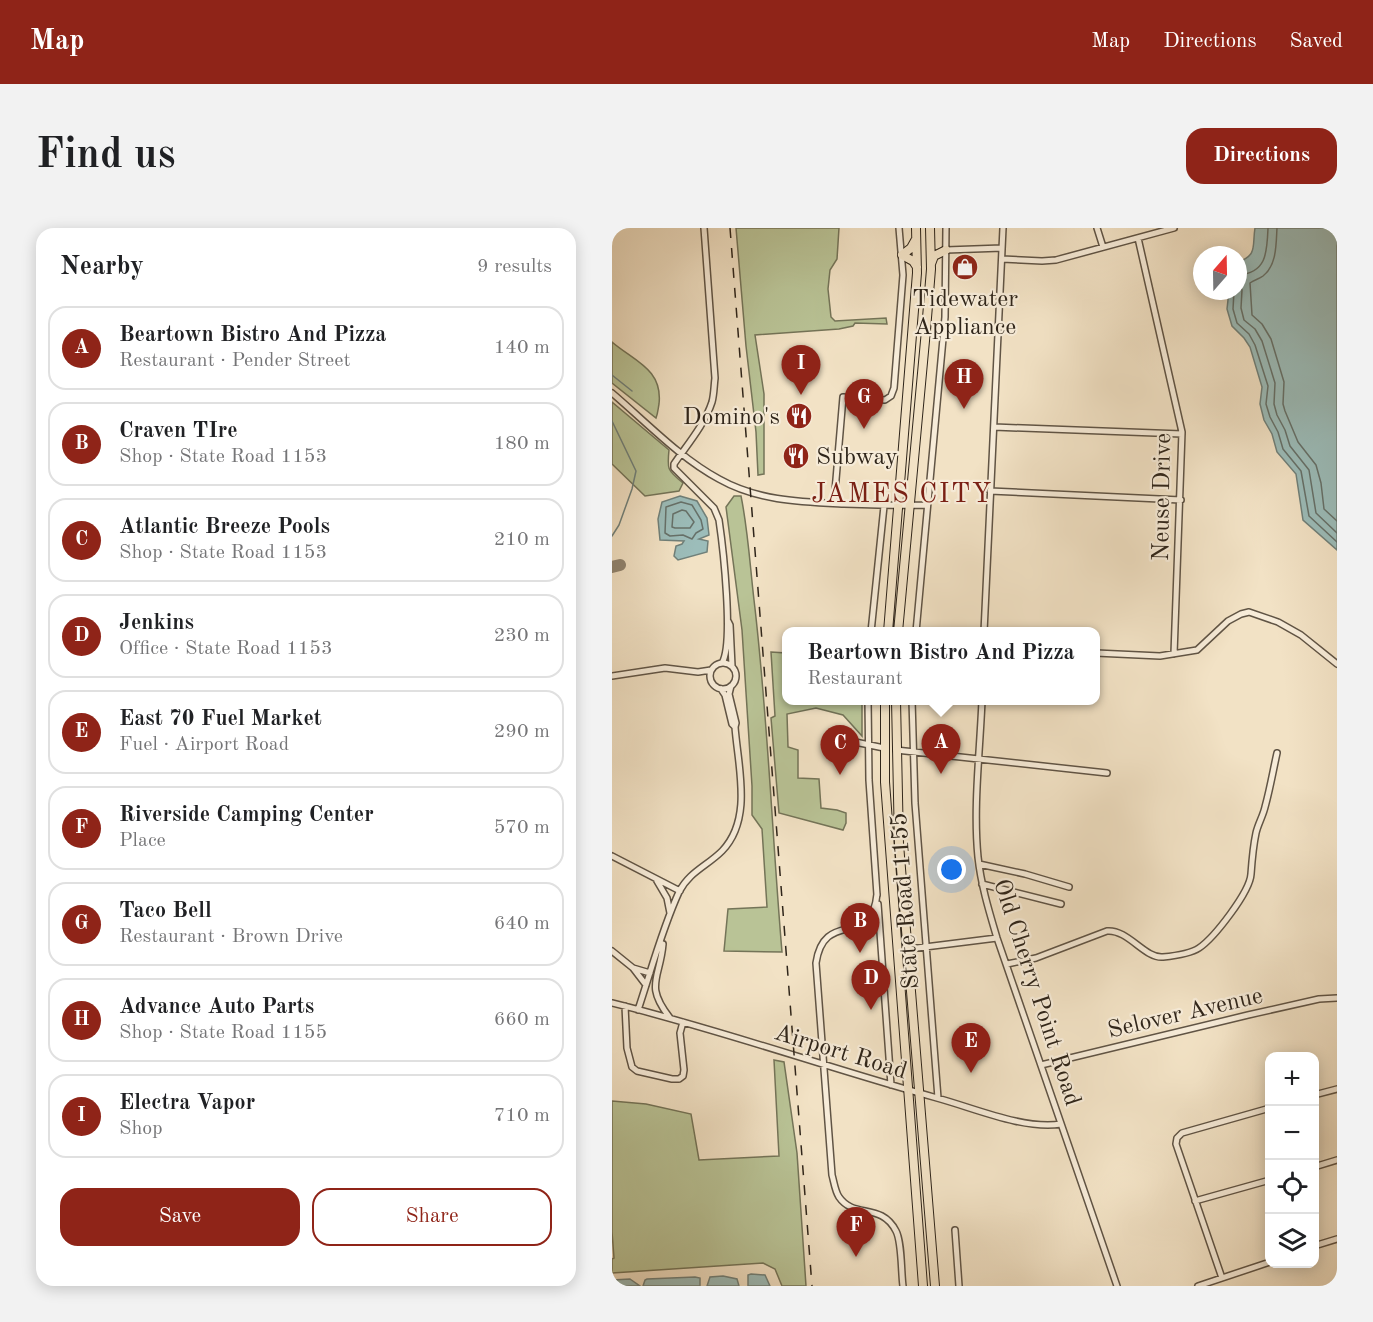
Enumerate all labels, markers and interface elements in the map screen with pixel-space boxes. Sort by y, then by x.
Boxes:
text: Map [30,28,84,56]
text: Map [1091,31,1130,52]
text: Directions [1163,31,1257,52]
text: Saved [1290,31,1343,52]
button: Directions [1186,128,1337,184]
text: Find us [36,135,175,177]
north arrow [1193,246,1247,300]
shop icon: Tidewater Appliance [950,252,980,282]
text: Nearby [60,254,144,280]
text: 9 results [477,257,552,277]
place label: Tidewater Appliance [912,288,1018,340]
text: Beartown Bistro And Pizza [119,324,387,346]
text: A [74,338,89,358]
text: 140 m [494,338,550,358]
pin: I [782,346,820,395]
text: Restaurant · Pender Street [119,351,350,371]
pin: H [944,360,984,409]
pin: G [844,380,884,429]
restaurant icon: Domino's [784,401,814,431]
place label: Domino's [683,406,780,430]
text: Craven TIre [119,420,238,442]
street label: Neuse Drive [1150,433,1176,561]
text: B [74,434,89,454]
text: 180 m [494,434,550,454]
restaurant icon: Subway [781,441,811,471]
place label: Subway [816,446,898,470]
text: Shop · State Road 1153 [119,447,327,467]
district label: JAMES CITY [811,481,993,508]
text: Atlantic Breeze Pools [119,516,330,538]
text: C [75,530,88,550]
text: 210 m [494,530,550,550]
text: Shop · State Road 1153 [119,543,327,563]
text: Jenkins [119,612,194,634]
text: D [74,626,89,646]
text: 230 m [494,626,550,646]
popup [782,627,1100,705]
text: Office · State Road 1153 [119,639,333,659]
text: Beartown Bistro And Pizza [807,642,1075,664]
text: Restaurant [807,669,903,689]
text: East 70 Fuel Market [119,708,322,730]
text: E [75,722,88,742]
text: 290 m [494,722,550,742]
pin: A [922,724,960,774]
pin: C [820,726,860,775]
text: Fuel · Airport Road [119,735,289,755]
text: Riverside Camping Center [119,804,374,826]
street label: State Road 1155 [888,812,924,990]
text: F [75,818,88,838]
text: 570 m [494,818,550,838]
text: Place [119,831,166,851]
your location [937,855,966,884]
street label: Old Cherry Point Road [988,876,1084,1109]
text: Taco Bell [119,900,212,922]
pin: B [840,904,880,953]
text: G [74,914,89,934]
text: 640 m [494,914,550,934]
text: Restaurant · Brown Drive [119,927,343,947]
pin: D [852,960,890,1010]
street label: Selover Avenue [1105,984,1265,1043]
text: Advance Auto Parts [119,996,314,1018]
text: H [73,1010,90,1030]
text: 660 m [494,1010,550,1030]
street label: Airport Road [771,1021,910,1084]
text: Shop · State Road 1155 [119,1023,327,1043]
pin: E [952,1024,990,1073]
map controls [1265,1052,1319,1268]
button: + [1265,1052,1319,1106]
text: Electra Vapor [119,1092,255,1114]
text: I [77,1106,86,1126]
text: 710 m [494,1106,550,1126]
button: − [1265,1106,1319,1160]
text: Shop [119,1119,163,1139]
button: locate [1265,1160,1319,1214]
button: Save [60,1188,300,1246]
button: Share [312,1188,552,1246]
pin: F [836,1208,876,1257]
button: layers [1265,1214,1319,1268]

